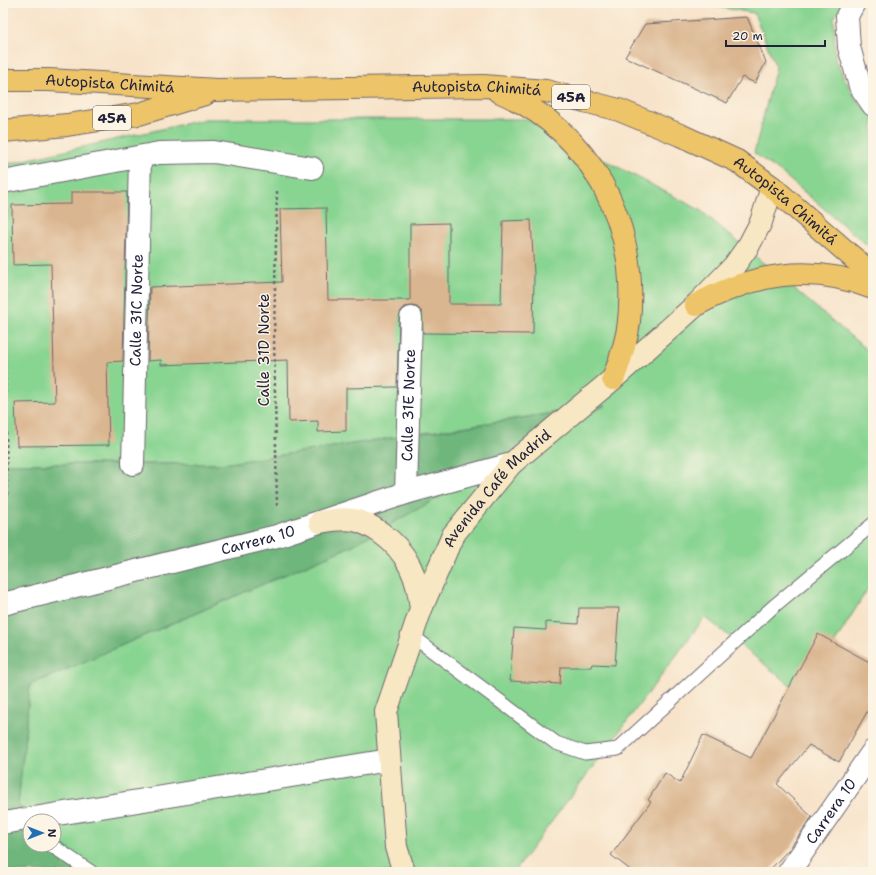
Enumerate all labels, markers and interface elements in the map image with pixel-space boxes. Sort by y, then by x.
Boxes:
scale bar [726,22,825,48]
text: 20 m [732,28,763,44]
street label: Autopista Chimitá [45,70,176,97]
street label: Autopista Chimitá [412,76,543,101]
road number: 45A [552,85,590,109]
road number: 45A [93,106,131,130]
street label: Autopista Chimitá [729,152,842,250]
street label: Calle 31C Norte [125,254,148,367]
street label: Calle 31D Norte [254,293,274,407]
street label: Calle 31E Norte [397,348,420,462]
street label: Avenida Café Madrid [439,425,556,551]
street label: Carrera 10 [219,521,298,560]
street label: Carrera 10 [801,774,861,848]
north arrow [22,813,62,853]
text: N [44,829,59,838]

